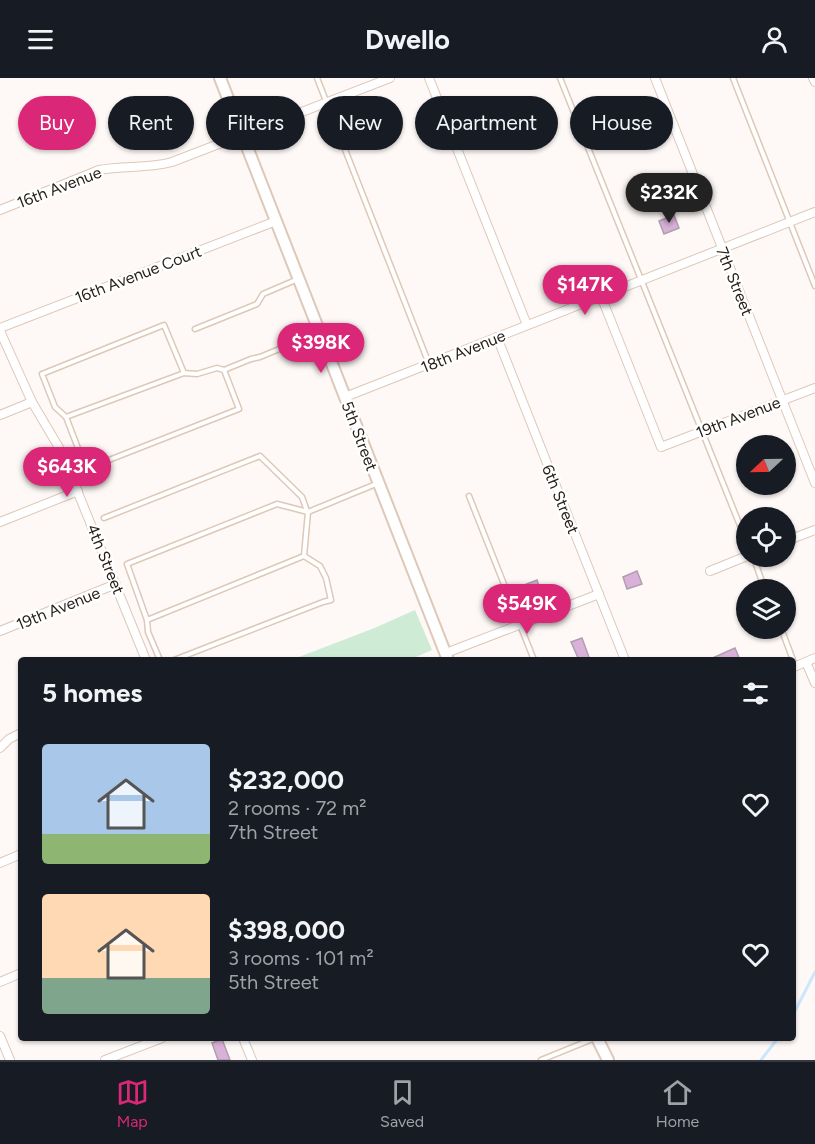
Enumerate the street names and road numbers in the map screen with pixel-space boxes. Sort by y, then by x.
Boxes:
street label: 16th Avenue [14,163,104,212]
street label: 16th Avenue Court [72,242,204,307]
street label: 7th Street [712,244,757,318]
street label: 18th Avenue [418,326,508,377]
street label: 19th Avenue [693,393,783,442]
street label: 5th Street [338,399,381,474]
street label: 6th Street [538,462,583,536]
street label: 4th Street [83,521,128,597]
street label: 19th Avenue [14,583,103,634]

